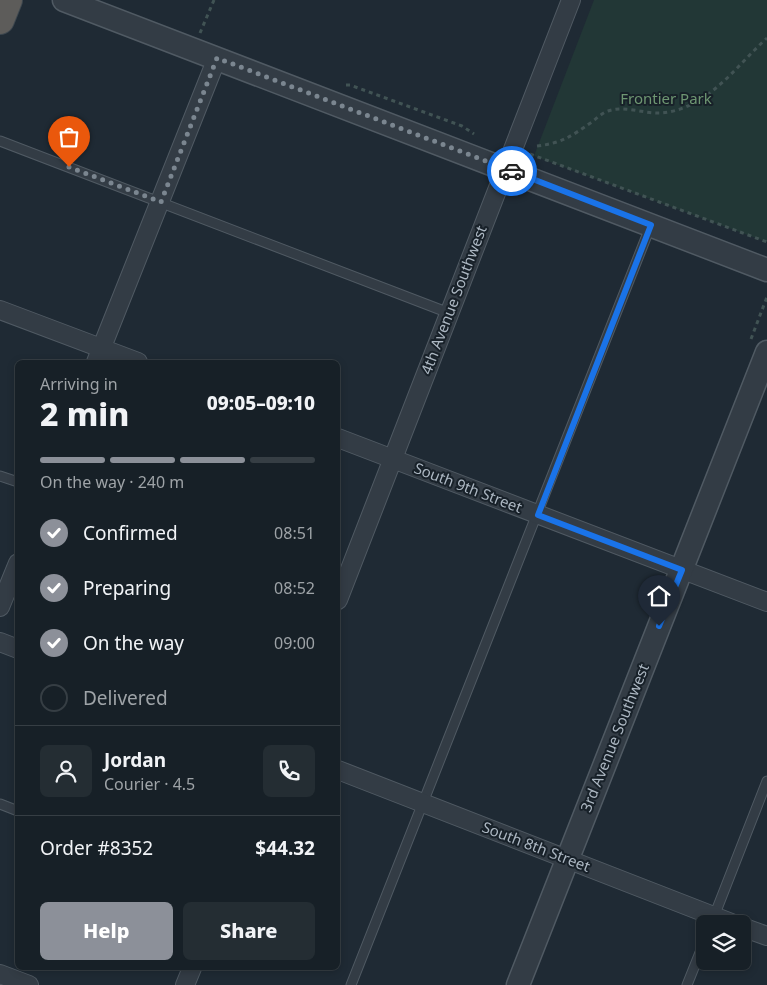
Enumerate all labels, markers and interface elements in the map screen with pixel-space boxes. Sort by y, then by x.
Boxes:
park label: Frontier Park [620,88,712,108]
pin [48,116,90,167]
icon: bag [55,123,83,151]
courier [487,146,537,196]
icon: car [498,157,526,185]
street label: 4th Avenue Southwest [415,222,491,377]
text: Arriving in [40,373,118,395]
text: 09:05–09:10 [207,390,315,416]
text: 2 min [40,392,129,435]
street label: South 9th Street [411,457,526,517]
text: On the way · 240 m [40,471,184,493]
icon: check [40,519,68,547]
text: Confirmed [83,520,178,546]
text: 08:51 [274,522,315,544]
icon: check [40,574,68,602]
text: Preparing [83,575,171,601]
pin [638,575,680,626]
text: 08:52 [274,577,315,599]
icon: home [645,582,673,610]
icon: check [40,629,68,657]
text: On the way [83,630,184,656]
text: 09:00 [274,632,315,654]
street label: 3rd Avenue Southwest [575,660,653,815]
text: Delivered [83,685,168,711]
button: person [40,745,92,797]
button: phone [263,745,315,797]
text: Jordan [104,747,166,773]
text: Courier · 4.5 [104,773,195,795]
street label: South 8th Street [479,816,594,876]
text: Order #8352 [40,835,153,861]
text: $44.32 [255,835,315,861]
button: Help [40,902,173,960]
button: Share [183,902,315,960]
map controls [696,915,751,970]
button: layers [696,915,751,970]

